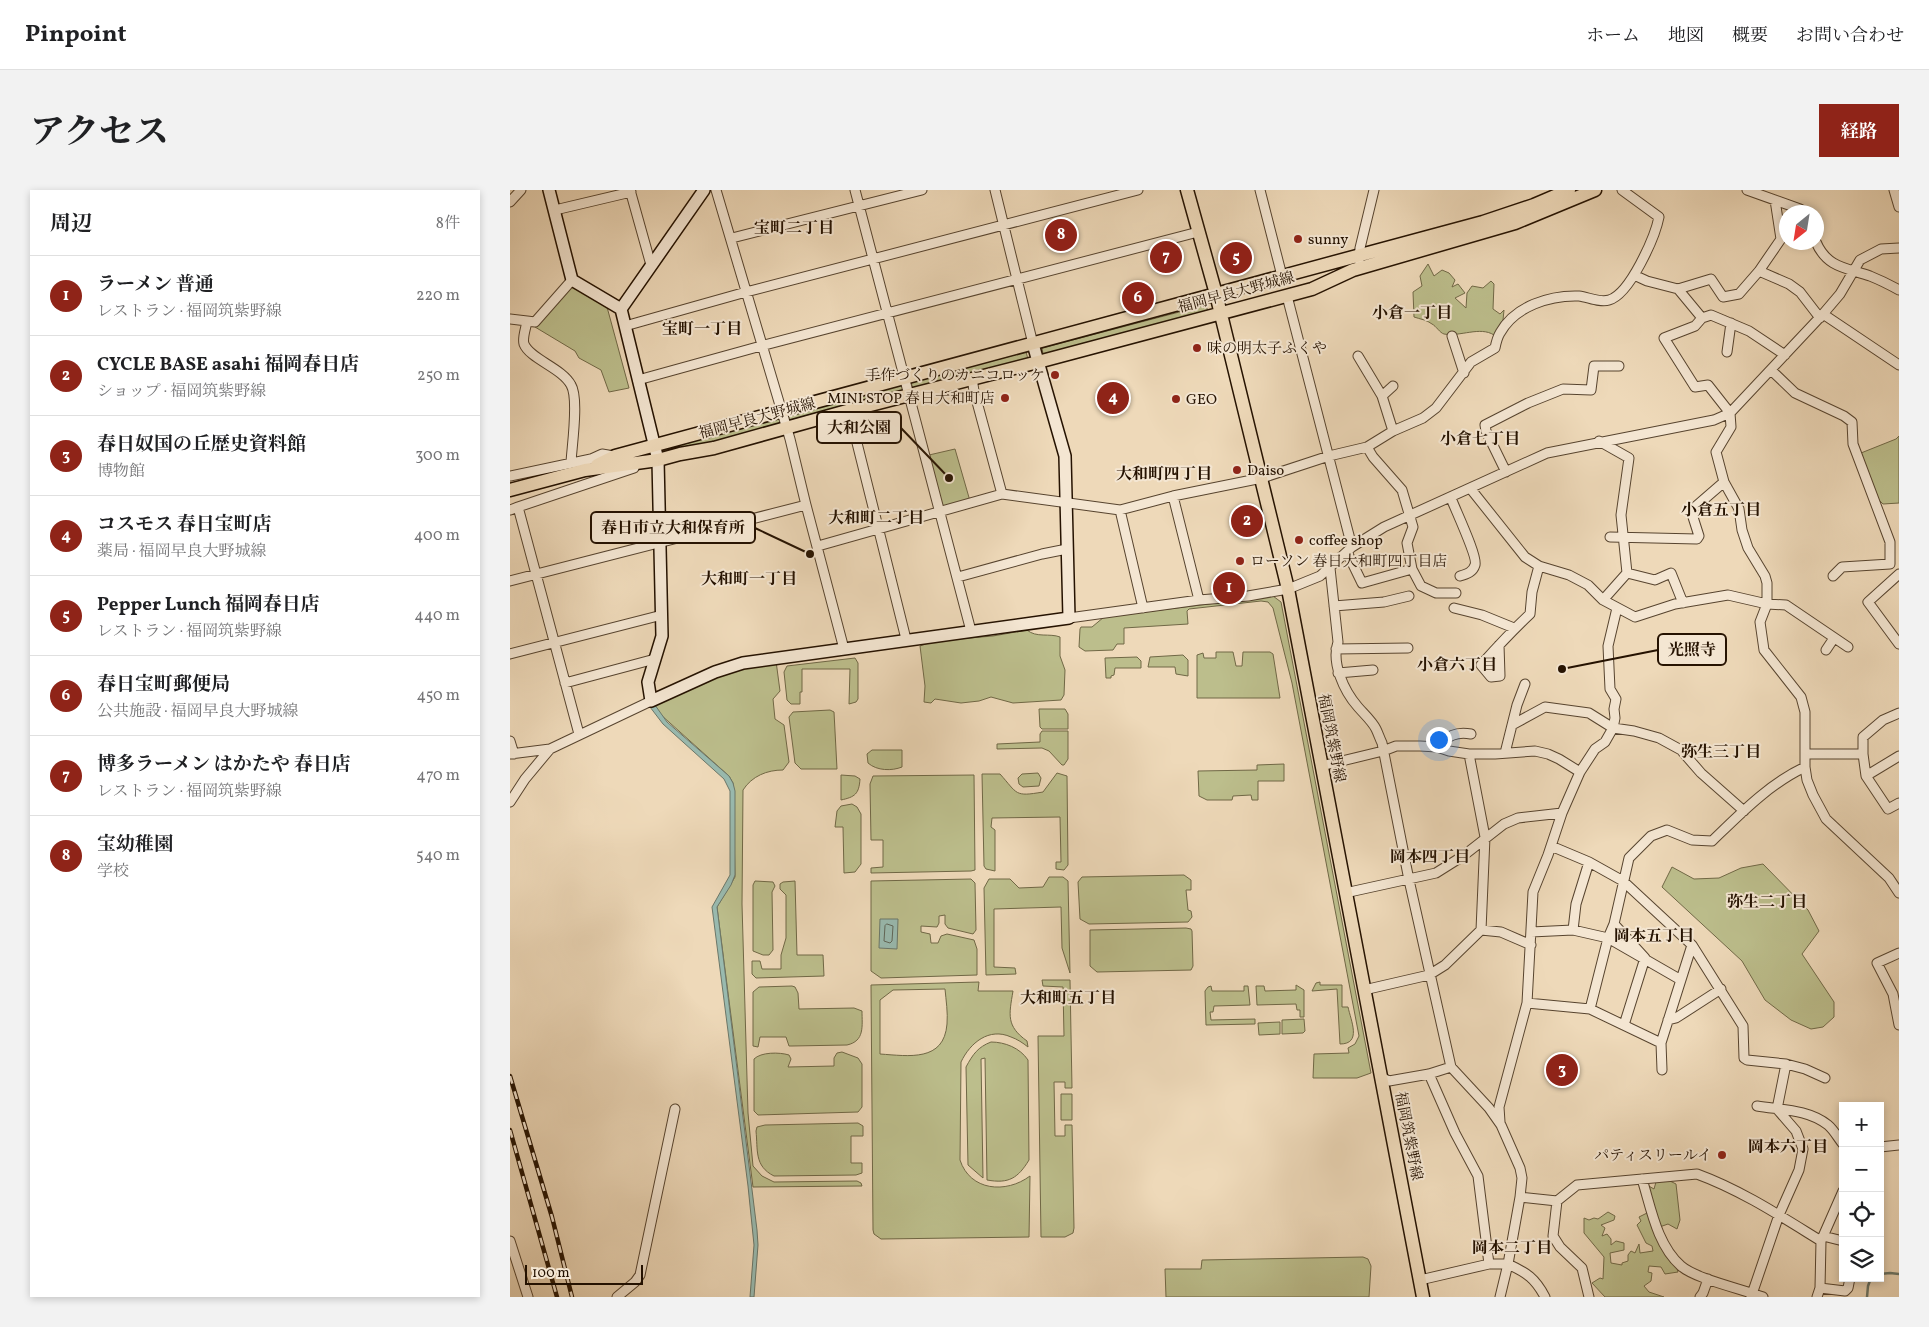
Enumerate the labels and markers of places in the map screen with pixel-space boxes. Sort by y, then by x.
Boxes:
pin: 8 [1045,216,1077,254]
place label: sunny [1308,230,1348,251]
marker: sunny [1292,233,1304,245]
pin: 7 [1150,238,1182,276]
pin: 5 [1220,239,1252,277]
pin: 6 [1122,279,1154,317]
place label: 味の明太子ふくや [1207,339,1327,360]
marker: 味の明太子ふくや [1191,342,1203,354]
place label: 手作づくりのカニコロッケ [865,366,1045,387]
marker: 手作づくりのカニコロッケ [1049,369,1061,381]
pin: 4 [1097,379,1129,417]
place label: MINI STOP 春日大和町店 [827,389,995,410]
place label: GEO [1186,390,1217,411]
marker: MINI STOP 春日大和町店 [999,392,1011,404]
marker: GEO [1170,393,1182,405]
callout: 大和公園 [817,412,901,443]
place label: Daiso [1247,461,1284,482]
marker: Daiso [1231,464,1243,476]
pin: 2 [1231,502,1263,540]
callout: 春日市立大和保育所 [591,512,755,543]
place label: coffee shop [1309,531,1383,552]
marker: coffee shop [1293,534,1305,546]
place label: ローソン 春日大和町四丁目店 [1250,552,1447,573]
marker: ローソン 春日大和町四丁目店 [1234,555,1246,567]
pin: 1 [1213,569,1245,607]
callout: 光照寺 [1658,634,1726,665]
pin: 3 [1546,1051,1578,1089]
place label: パティスリールイ [1594,1146,1712,1167]
marker: パティスリールイ [1716,1149,1728,1161]

